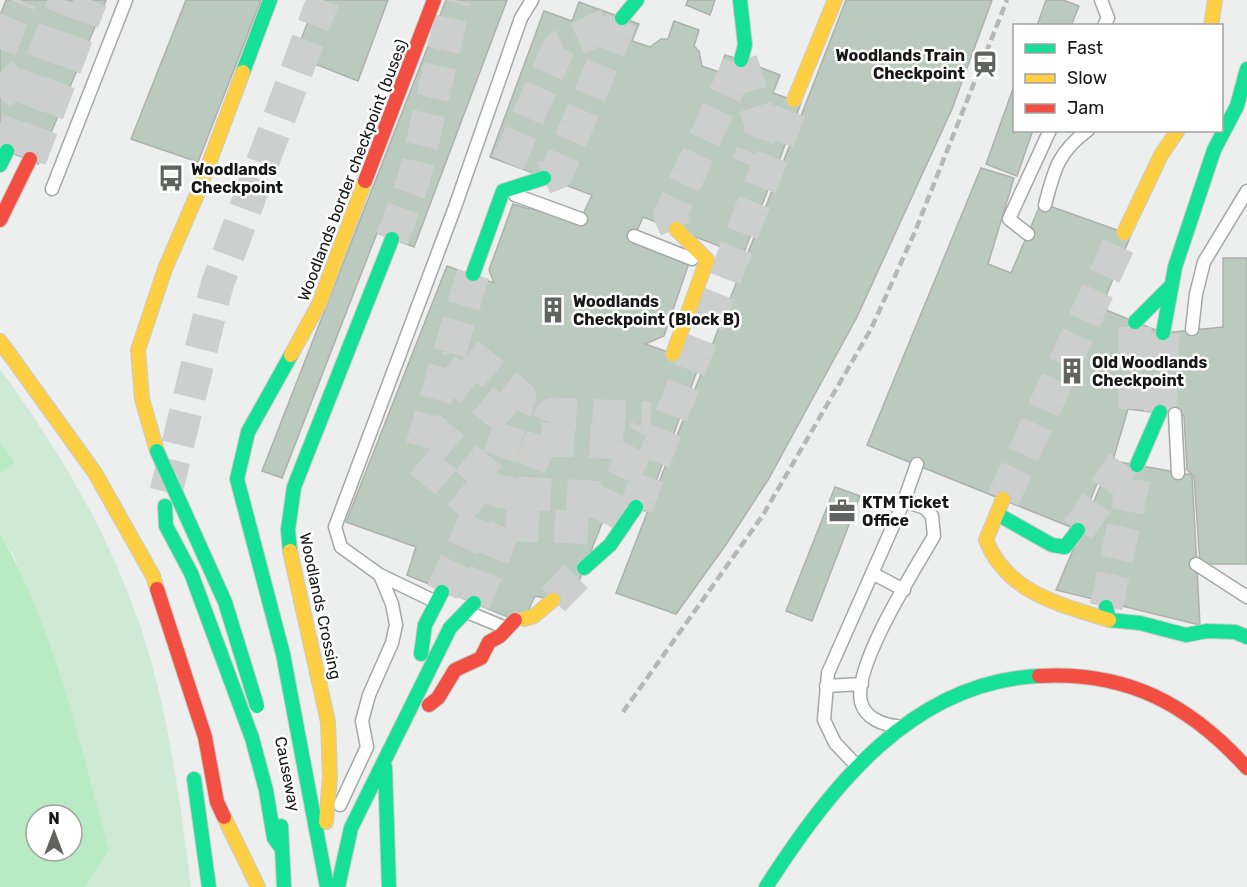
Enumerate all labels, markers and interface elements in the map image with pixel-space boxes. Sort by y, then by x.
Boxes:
legend [1013,24,1223,132]
street label: Woodlands border checkpoint (buses) [294,37,411,304]
text: Fast [1067,37,1103,59]
place label: Woodlands Train Checkpoint [835,46,966,83]
station icon: Woodlands Train Checkpoint [970,49,1000,79]
text: Slow [1067,67,1107,89]
text: Jam [1067,97,1104,119]
place label: Woodlands Checkpoint [191,160,284,197]
bus stop icon: Woodlands Checkpoint [156,163,186,193]
place label: Woodlands Checkpoint (Block B) [573,292,740,329]
building icon: Woodlands Checkpoint (Block B) [538,295,568,325]
place label: Old Woodlands Checkpoint [1092,353,1207,390]
building icon: Old Woodlands Checkpoint [1057,356,1087,386]
place label: KTM Ticket Office [862,493,949,530]
office icon: KTM Ticket Office [827,496,857,526]
street label: Woodlands Crossing [296,531,345,681]
street label: Causeway [271,735,304,813]
north arrow [24,803,84,863]
text: N [48,809,60,828]

